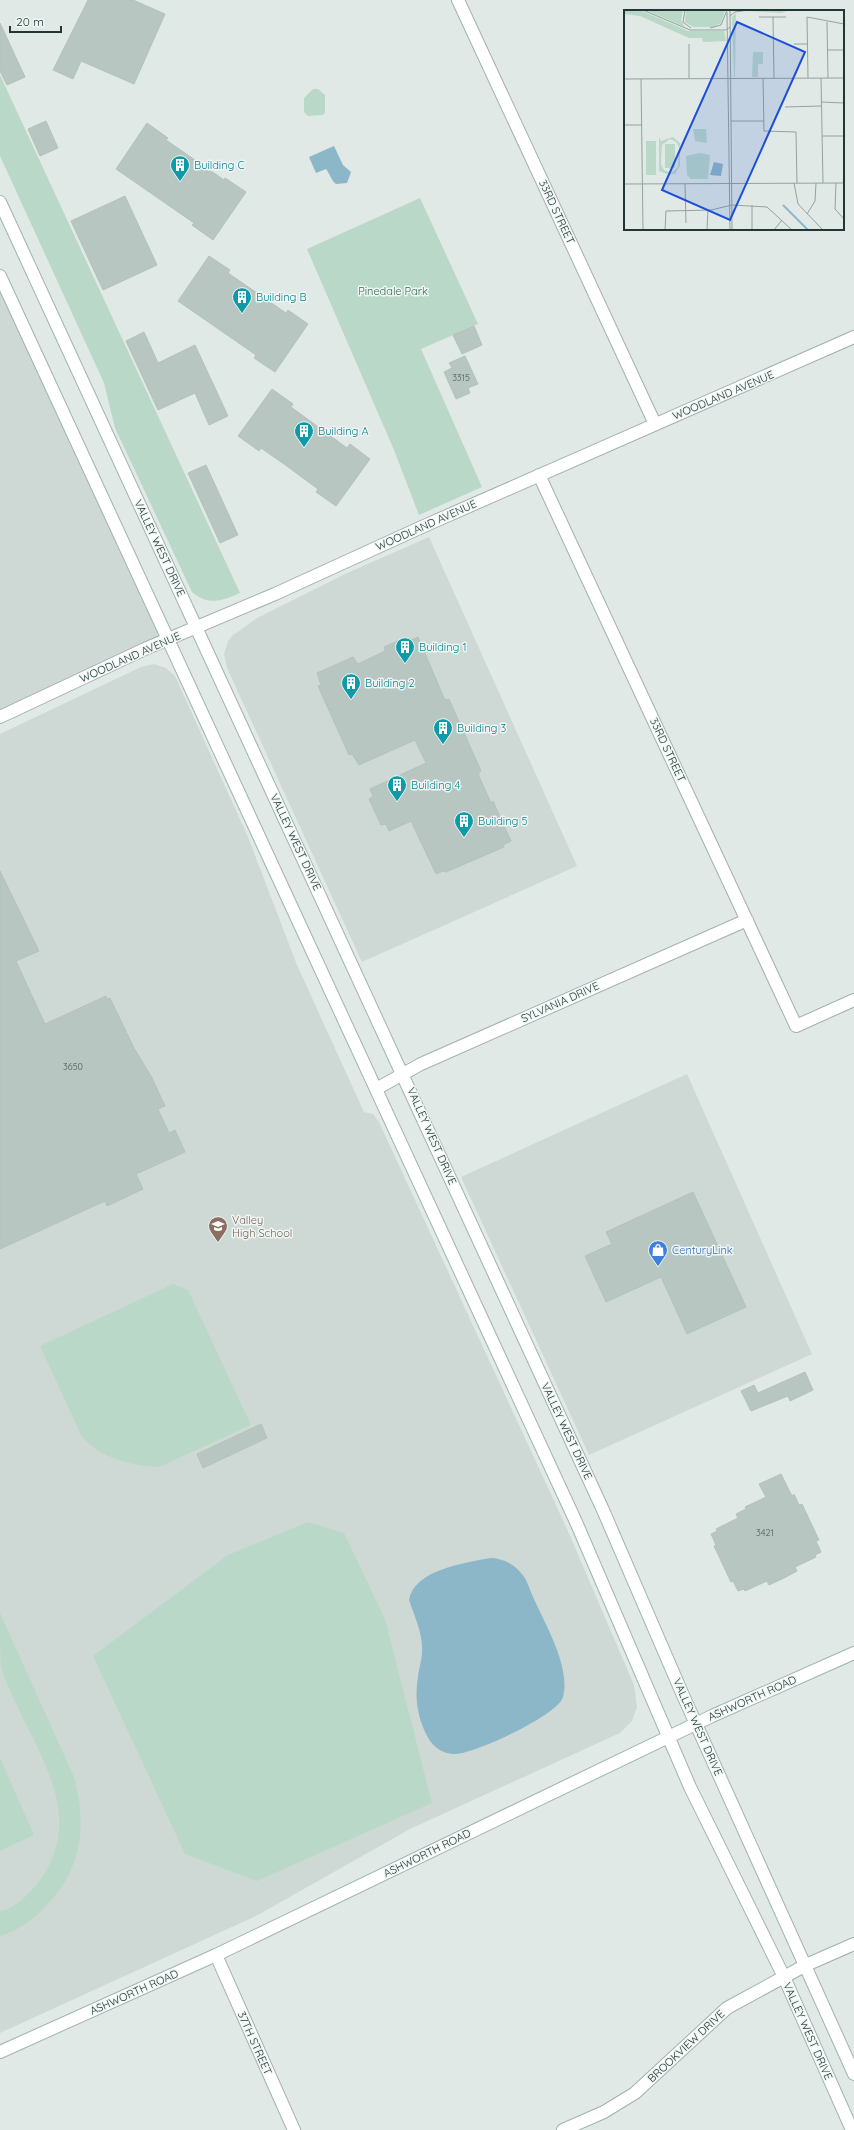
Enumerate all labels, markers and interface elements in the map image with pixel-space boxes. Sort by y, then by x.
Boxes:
scale bar [10,8,61,34]
inset map [624,10,844,230]
text: 20 m [16,14,44,29]
building icon: Building C [169,154,191,182]
place label: Building C [194,158,245,172]
street label: 33RD STREET [536,178,578,247]
park label: Pinedale Park [358,284,428,298]
building icon: Building B [231,286,253,314]
place label: Building B [256,290,307,304]
street label: WOODLAND AVENUE [670,367,776,423]
house number: 3315 [452,372,470,383]
building icon: Building A [293,420,315,448]
place label: Building A [318,424,369,438]
street label: WOODLAND AVENUE [373,496,479,554]
street label: VALLEY WEST DRIVE [131,497,189,599]
street label: WOODLAND AVENUE [77,628,183,686]
building icon: Building 1 [394,636,416,664]
place label: Building 1 [419,640,467,654]
building icon: Building 2 [340,672,362,700]
place label: Building 2 [365,676,415,690]
street label: 33RD STREET [647,716,689,785]
building icon: Building 3 [432,717,454,745]
place label: Building 3 [457,721,506,735]
building icon: Building 4 [386,774,408,802]
place label: Building 4 [411,778,460,792]
street label: VALLEY WEST DRIVE [267,791,325,893]
building icon: Building 5 [453,810,475,838]
place label: Building 5 [478,814,527,828]
street label: SYLVANIA DRIVE [519,979,601,1025]
house number: 3650 [63,1061,83,1072]
street label: VALLEY WEST DRIVE [404,1085,460,1187]
place label: Valley High School [232,1213,292,1240]
school or university icon: Valley High School [207,1215,229,1243]
shop icon: CenturyLink [647,1239,669,1267]
place label: CenturyLink [672,1243,733,1257]
street label: VALLEY WEST DRIVE [538,1380,596,1482]
house number: 3421 [756,1527,774,1538]
street label: ASHWORTH ROAD [705,1672,799,1724]
street label: VALLEY WEST DRIVE [670,1676,726,1778]
street label: ASHWORTH ROAD [381,1826,473,1880]
street label: ASHWORTH ROAD [87,1966,181,2018]
street label: VALLEY WEST DRIVE [780,1980,836,2082]
street label: BROOKVIEW DRIVE [645,2007,727,2085]
street label: 37TH STREET [235,2009,275,2077]

